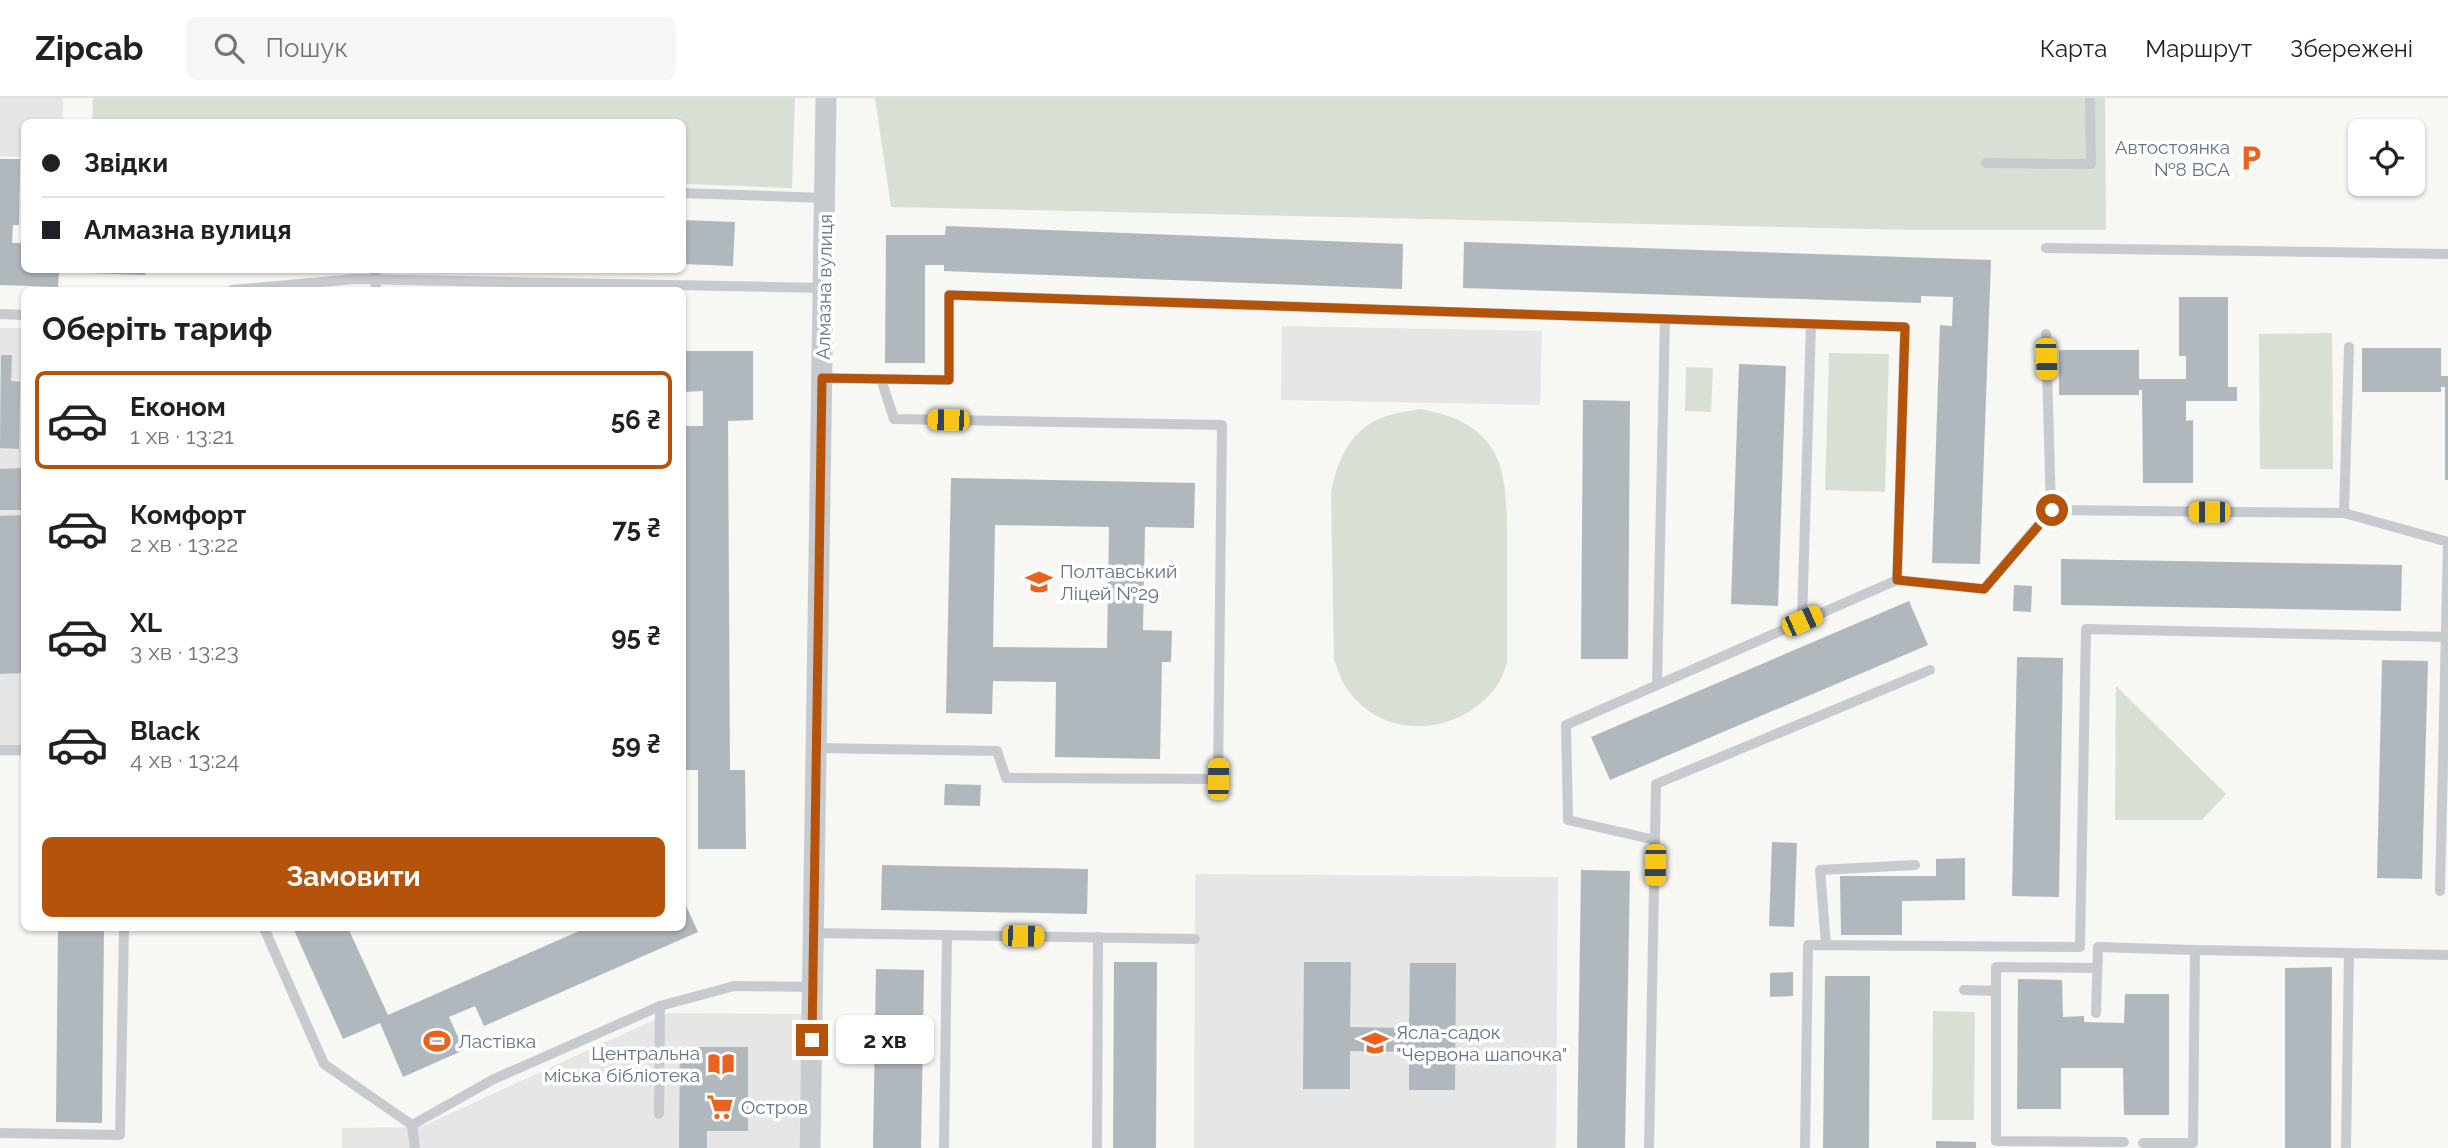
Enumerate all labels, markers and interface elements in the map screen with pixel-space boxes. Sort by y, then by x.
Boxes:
search box [186,17,676,80]
text: Zipcab [35,29,144,68]
icon: search [210,29,248,67]
text: Пошук [266,33,348,63]
text: Карта [2040,34,2107,63]
text: Маршрут [2145,34,2252,63]
text: Збережені [2290,34,2413,63]
map controls [2348,119,2425,196]
button: locate [2348,119,2425,196]
place label: Автостоянка №8 ВСА [2115,136,2230,180]
parking icon: Автостоянка №8 ВСА [2236,143,2266,173]
text: Звідки [84,148,168,178]
street label: Алмазна вулиця [812,214,836,360]
text: Алмазна вулиця [84,215,292,245]
text: Оберіть тариф [42,310,272,347]
car [2035,338,2058,380]
icon: car [46,389,109,452]
text: Економ [130,392,226,422]
text: 56 ₴ [611,405,661,435]
car [927,409,970,431]
text: 1 хв · 13:21 [130,422,234,449]
route start [2036,494,2068,526]
icon: car [46,497,109,560]
text: Комфорт [130,500,246,530]
car [2189,502,2231,523]
text: 75 ₴ [612,513,661,543]
text: 2 хв · 13:22 [130,530,238,557]
place label: Полтавський Ліцей №29 [1060,560,1177,604]
school or university icon: Полтавський Ліцей №29 [1024,567,1054,597]
car [1779,603,1826,639]
icon: car [46,605,109,668]
text: XL [130,608,162,638]
text: 95 ₴ [611,621,661,651]
text: 3 хв · 13:23 [130,638,239,665]
icon: car [46,713,109,776]
text: Black [130,716,200,746]
text: 59 ₴ [611,729,661,759]
text: 4 хв · 13:24 [130,746,239,773]
car [1208,758,1229,800]
button: Замовити [42,837,665,917]
car [1645,844,1666,886]
car [1002,925,1045,947]
callout: 2 хв [836,1016,934,1065]
place label: Ясла-садок "Червона шапочка" [1396,1021,1567,1065]
route end [796,1024,828,1056]
sports icon: Ластівка [422,1026,452,1056]
text: 2 хв [863,1026,907,1053]
school or university icon: Ясла-садок "Червона шапочка" [1360,1028,1390,1058]
place label: Ластівка [458,1030,536,1052]
place label: Центральна міська бібліотека [544,1042,700,1086]
library icon: Центральна міська бібліотека [706,1049,736,1079]
supermarket icon: Остров [705,1092,735,1122]
place label: Остров [741,1096,808,1118]

